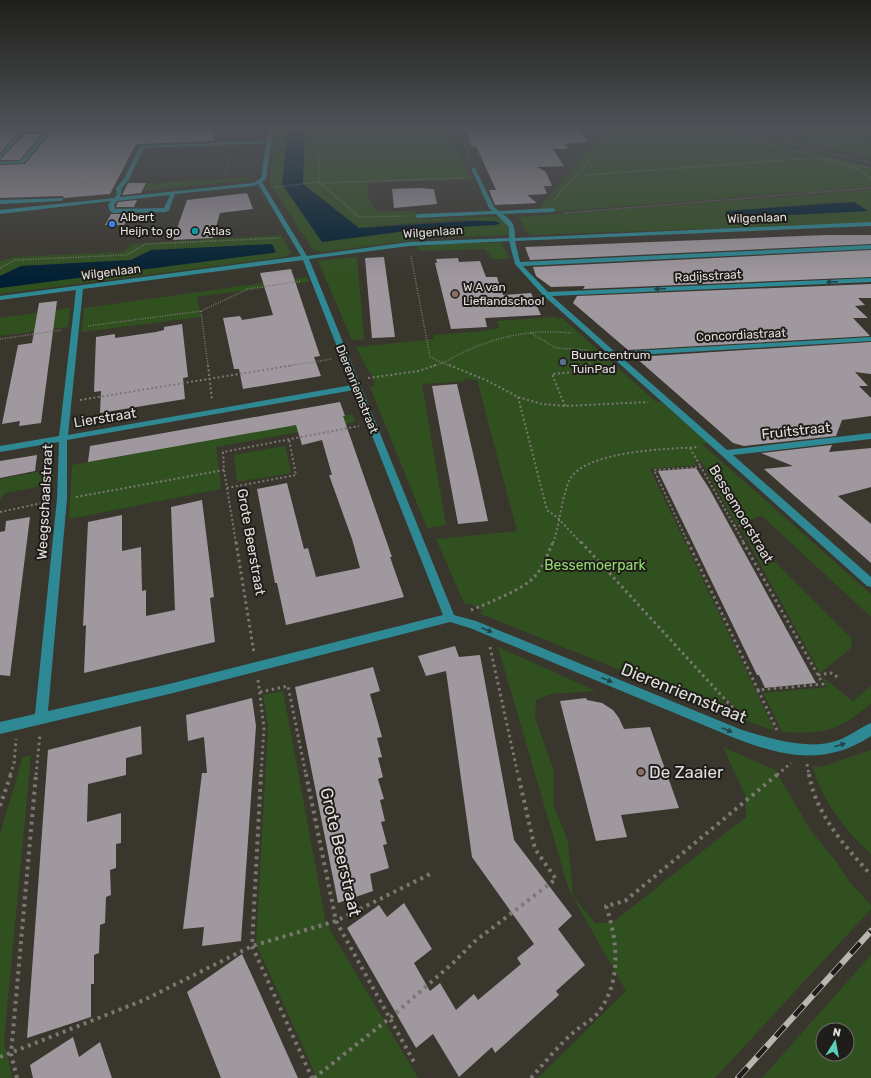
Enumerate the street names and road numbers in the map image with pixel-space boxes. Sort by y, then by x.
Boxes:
street label: Wilgenlaan [727,210,787,226]
street label: Wilgenlaan [403,223,463,241]
street label: Wilgenlaan [80,261,142,283]
street label: Radijsstraat [674,267,742,285]
street label: Concordiastraat [696,326,787,344]
street label: Dierenriemstraat [333,343,381,436]
street label: Lierstraat [73,405,138,431]
street label: Fruitstraat [761,419,832,443]
street label: Weegschaalstraat [33,443,57,560]
street label: Bessemoerstraat [705,462,777,567]
street label: Grote Beerstraat [233,487,269,597]
street label: Dierenriemstraat [618,659,750,727]
street label: Grote Beerstraat [316,786,366,919]

